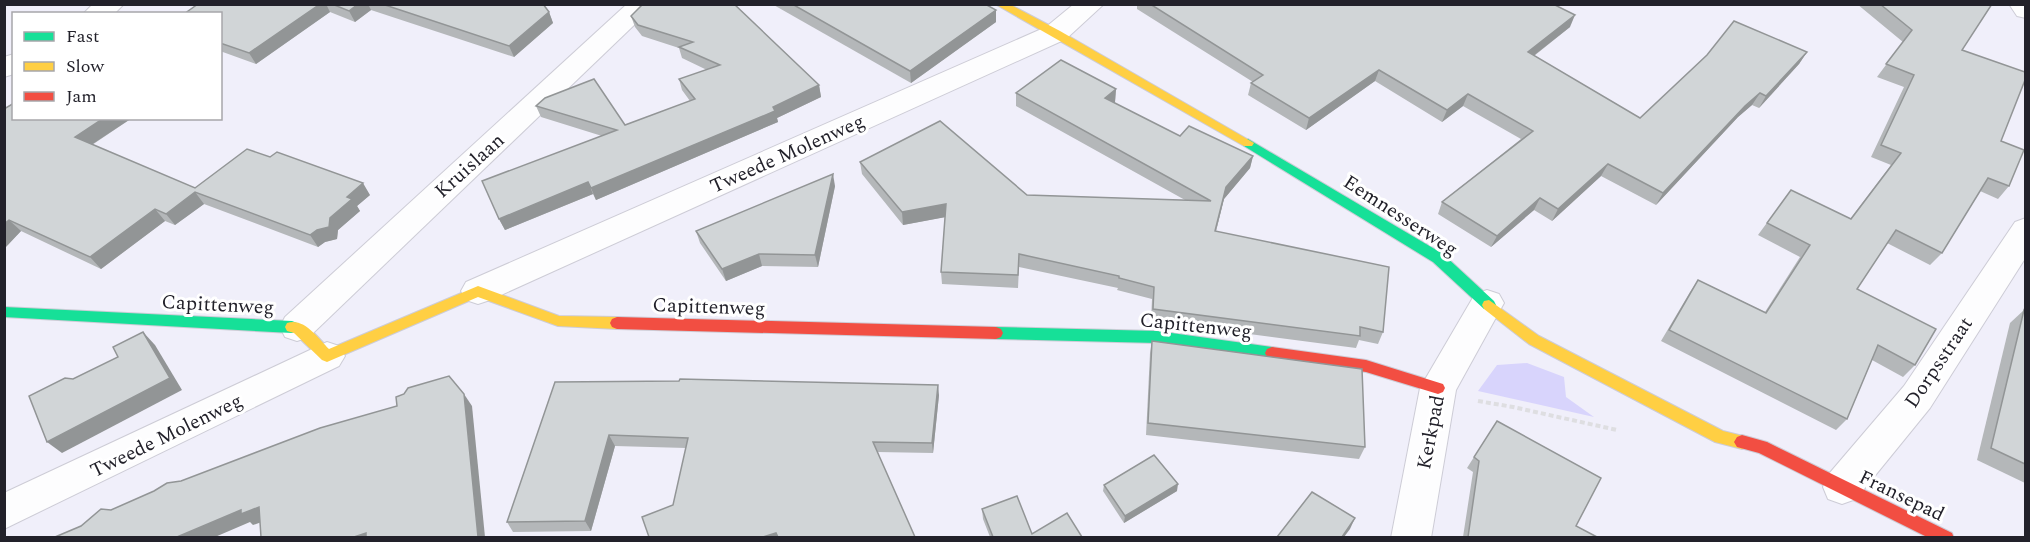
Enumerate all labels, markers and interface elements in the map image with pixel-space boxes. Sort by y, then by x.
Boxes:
legend [12,12,222,120]
text: Fast [66,23,99,50]
text: Slow [66,53,105,80]
text: Jam [66,83,97,110]
street label: Tweede Molenweg [705,106,870,201]
street label: Kruislaan [428,126,511,206]
street label: Eemnesserweg [1337,167,1464,264]
street label: Capittenweg [161,287,275,323]
street label: Capittenweg [652,290,766,324]
street label: Capittenweg [1138,305,1254,347]
street label: Dorpsstraat [1897,311,1980,414]
street label: Tweede Molenweg [85,386,248,486]
street label: Kerkpad [1409,392,1453,472]
street label: Fransepad [1854,462,1949,530]

